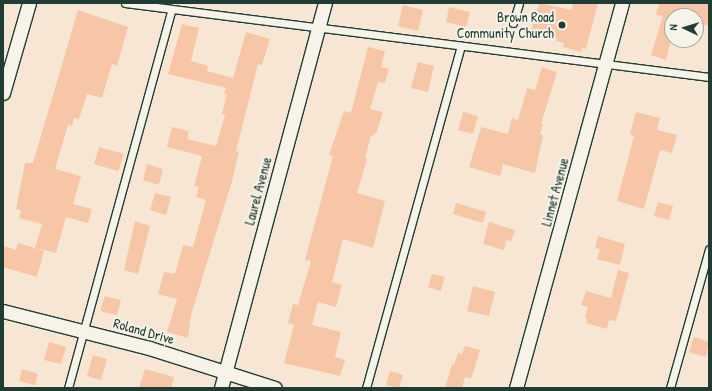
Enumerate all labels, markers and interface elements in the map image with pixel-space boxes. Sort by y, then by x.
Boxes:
north arrow [664,8,704,48]
place label: Brown Road Community Church [457,9,554,42]
marker: Brown Road Community Church [557,20,567,30]
text: N [666,24,680,31]
street label: Laurel Avenue [241,155,275,227]
street label: Linnet Avenue [538,156,572,228]
street label: Roland Drive [112,314,176,348]

